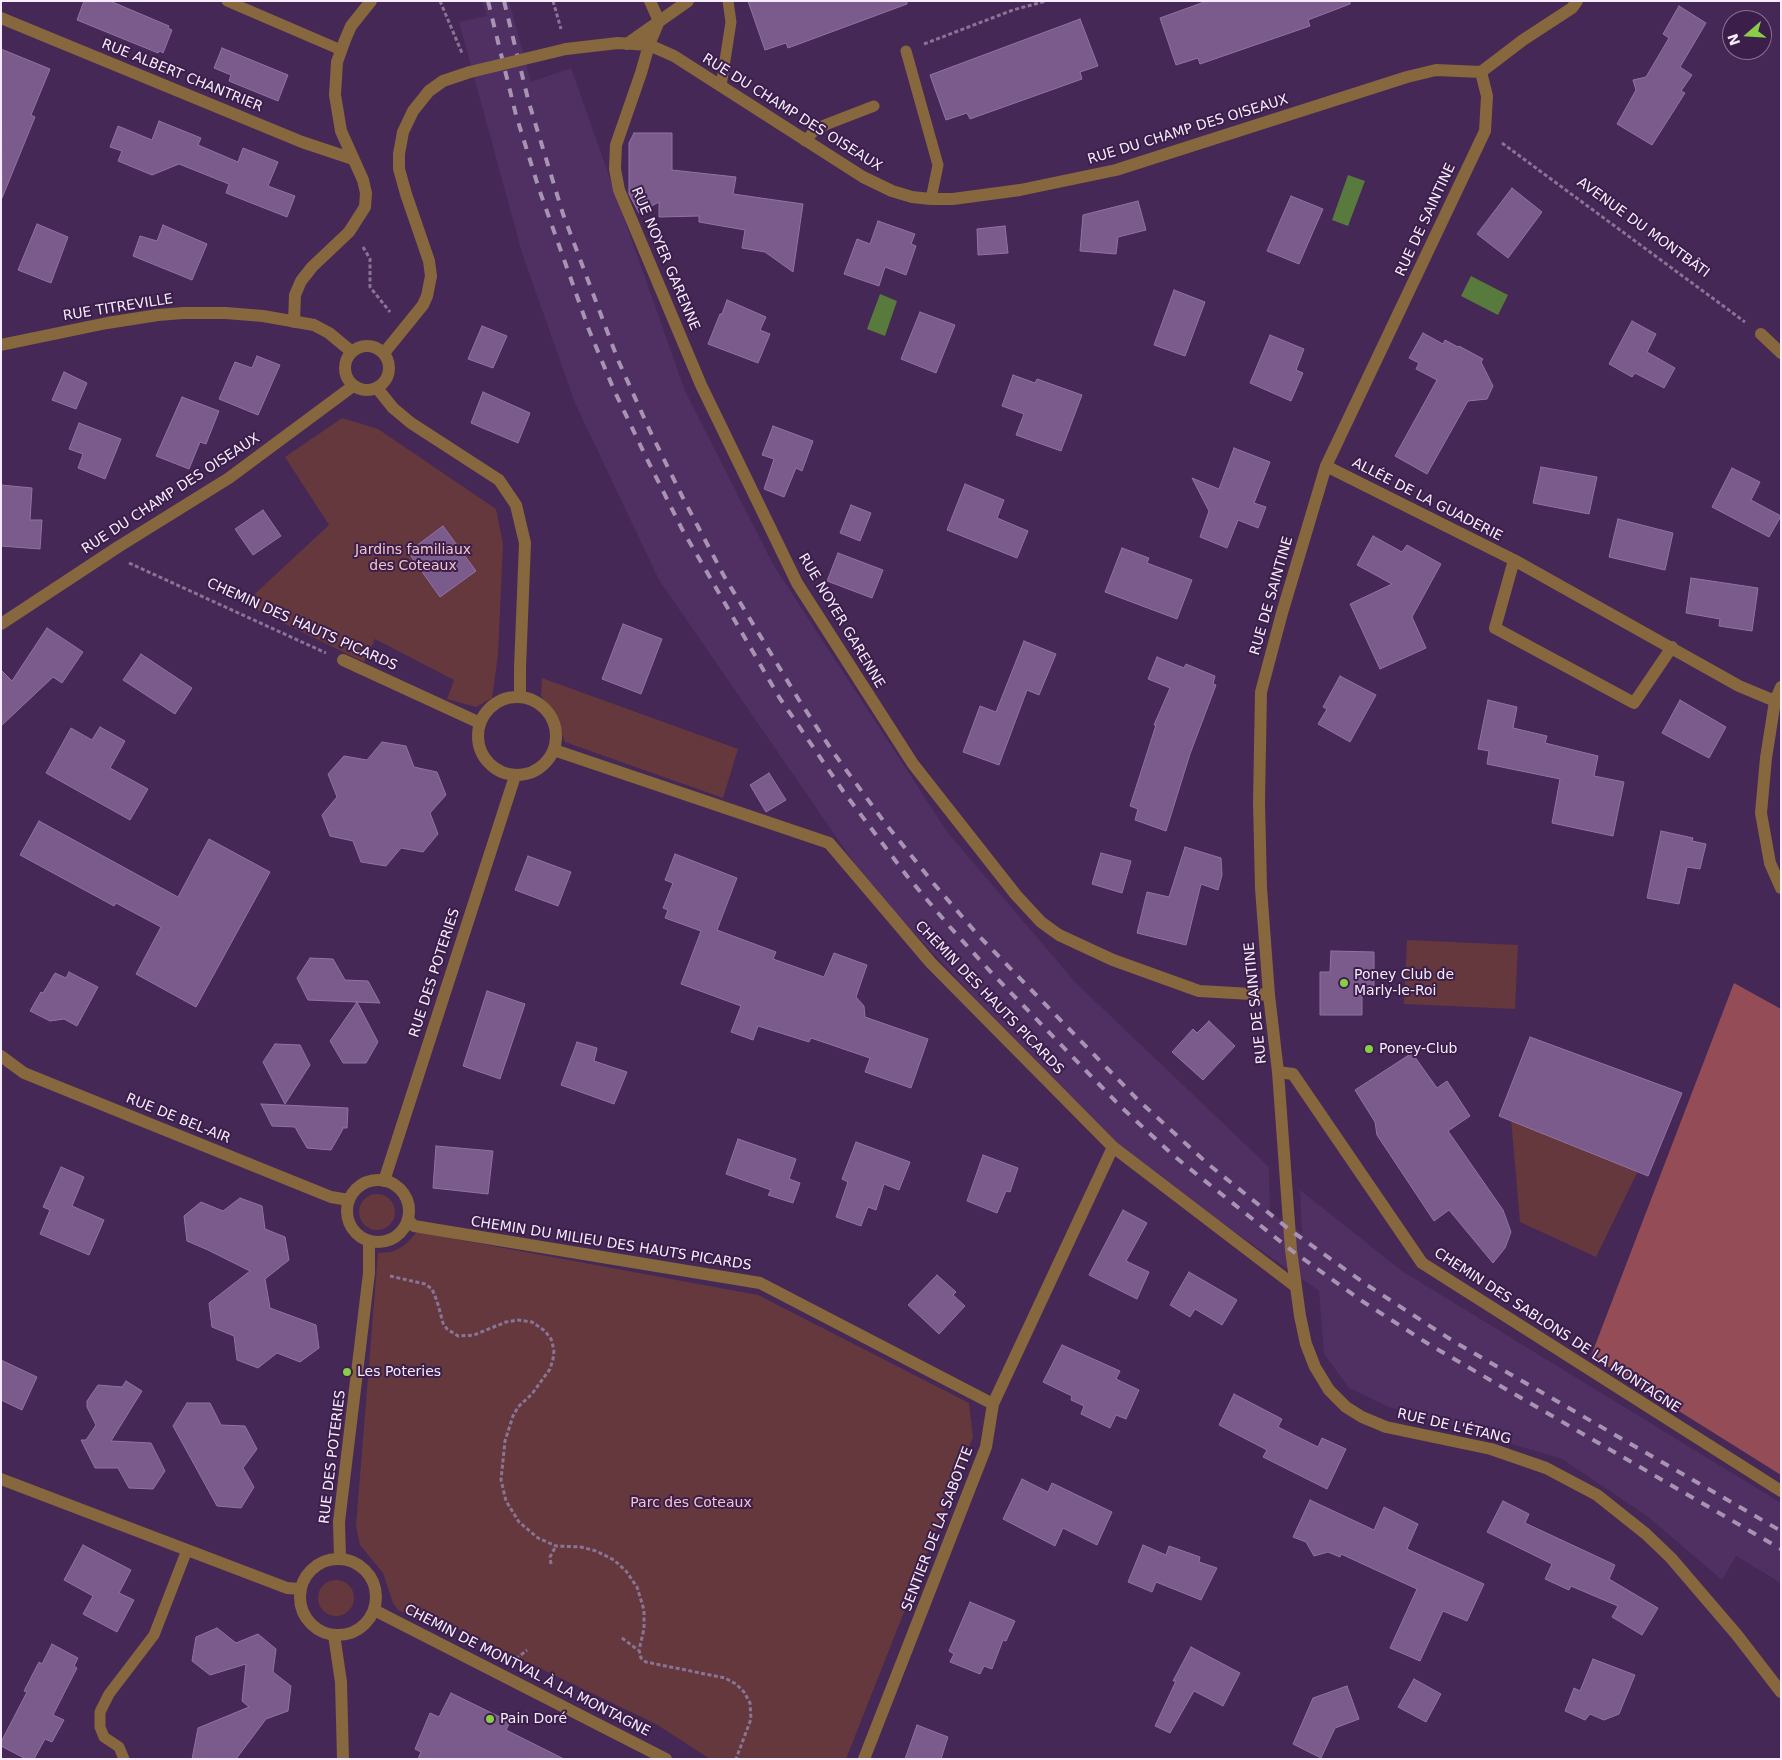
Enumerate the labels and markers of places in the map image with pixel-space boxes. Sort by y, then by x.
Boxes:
place label: Poney Club de Marly-le-Roi [1354,967,1454,1000]
marker: Poney Club de Marly-le-Roi [1338,977,1350,989]
place label: Poney-Club [1379,1041,1458,1057]
marker: Poney-Club [1363,1043,1375,1055]
place label: Les Poteries [357,1364,441,1380]
marker: Les Poteries [341,1366,353,1378]
place label: Pain Doré [500,1711,567,1727]
marker: Pain Doré [484,1713,496,1725]

